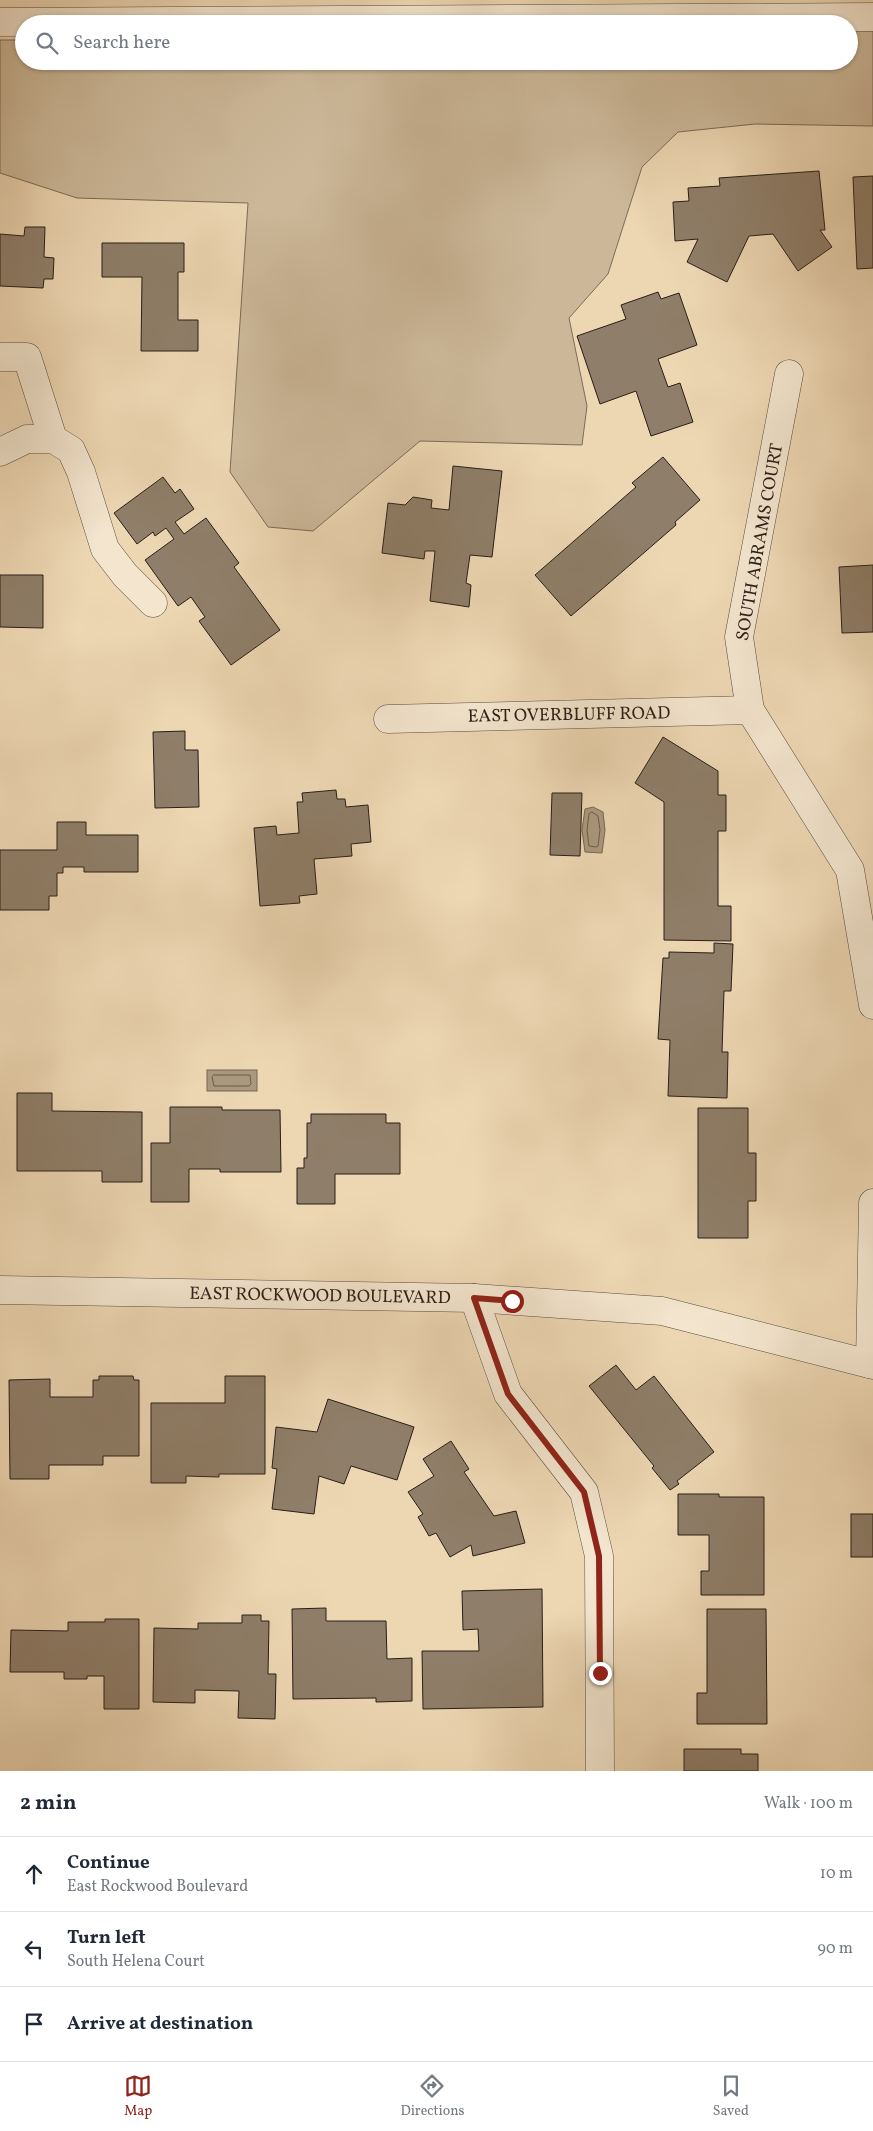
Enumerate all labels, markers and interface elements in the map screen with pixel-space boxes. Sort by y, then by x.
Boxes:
search box [15,15,858,70]
icon: search [33,29,61,57]
text: Search here [73,30,170,56]
street label: SOUTH ABRAMS COURT [731,441,790,643]
street label: EAST OVERBLUFF ROAD [468,701,671,730]
street label: EAST ROCKWOOD BOULEVARD [189,1282,451,1311]
route start [501,1290,524,1313]
route end [589,1662,612,1685]
text: 2 min [20,1789,77,1818]
text: Walk · 100 m [764,1793,853,1815]
text: Continue [67,1850,150,1876]
icon: ahead [20,1860,48,1888]
text: 10 m [820,1863,853,1885]
text: East Rockwood Boulevard [67,1876,248,1898]
text: Turn left [67,1925,146,1951]
icon: left [20,1935,48,1963]
text: 90 m [817,1938,853,1960]
text: South Helena Court [67,1951,205,1973]
icon: arrive [20,2010,48,2038]
text: Arrive at destination [67,2011,253,2037]
tab: Map [124,2072,152,2121]
tab: Directions [400,2072,465,2121]
tab: Saved [713,2072,749,2121]

